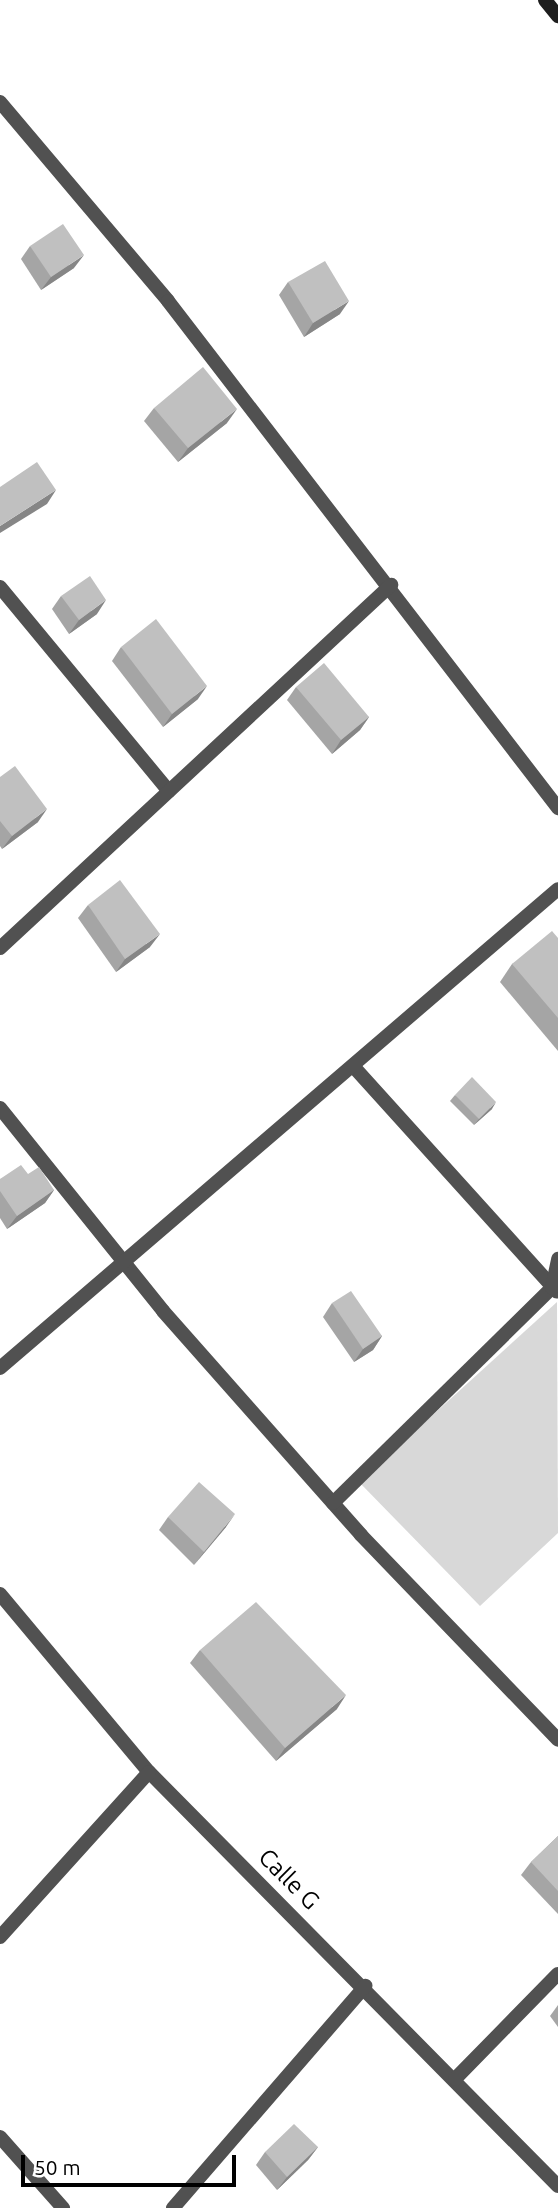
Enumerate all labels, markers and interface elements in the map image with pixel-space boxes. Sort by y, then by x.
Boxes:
street label: Calle G [253,1843,325,1915]
scale bar [24,2142,240,2186]
text: 50 m [34,2155,81,2179]

